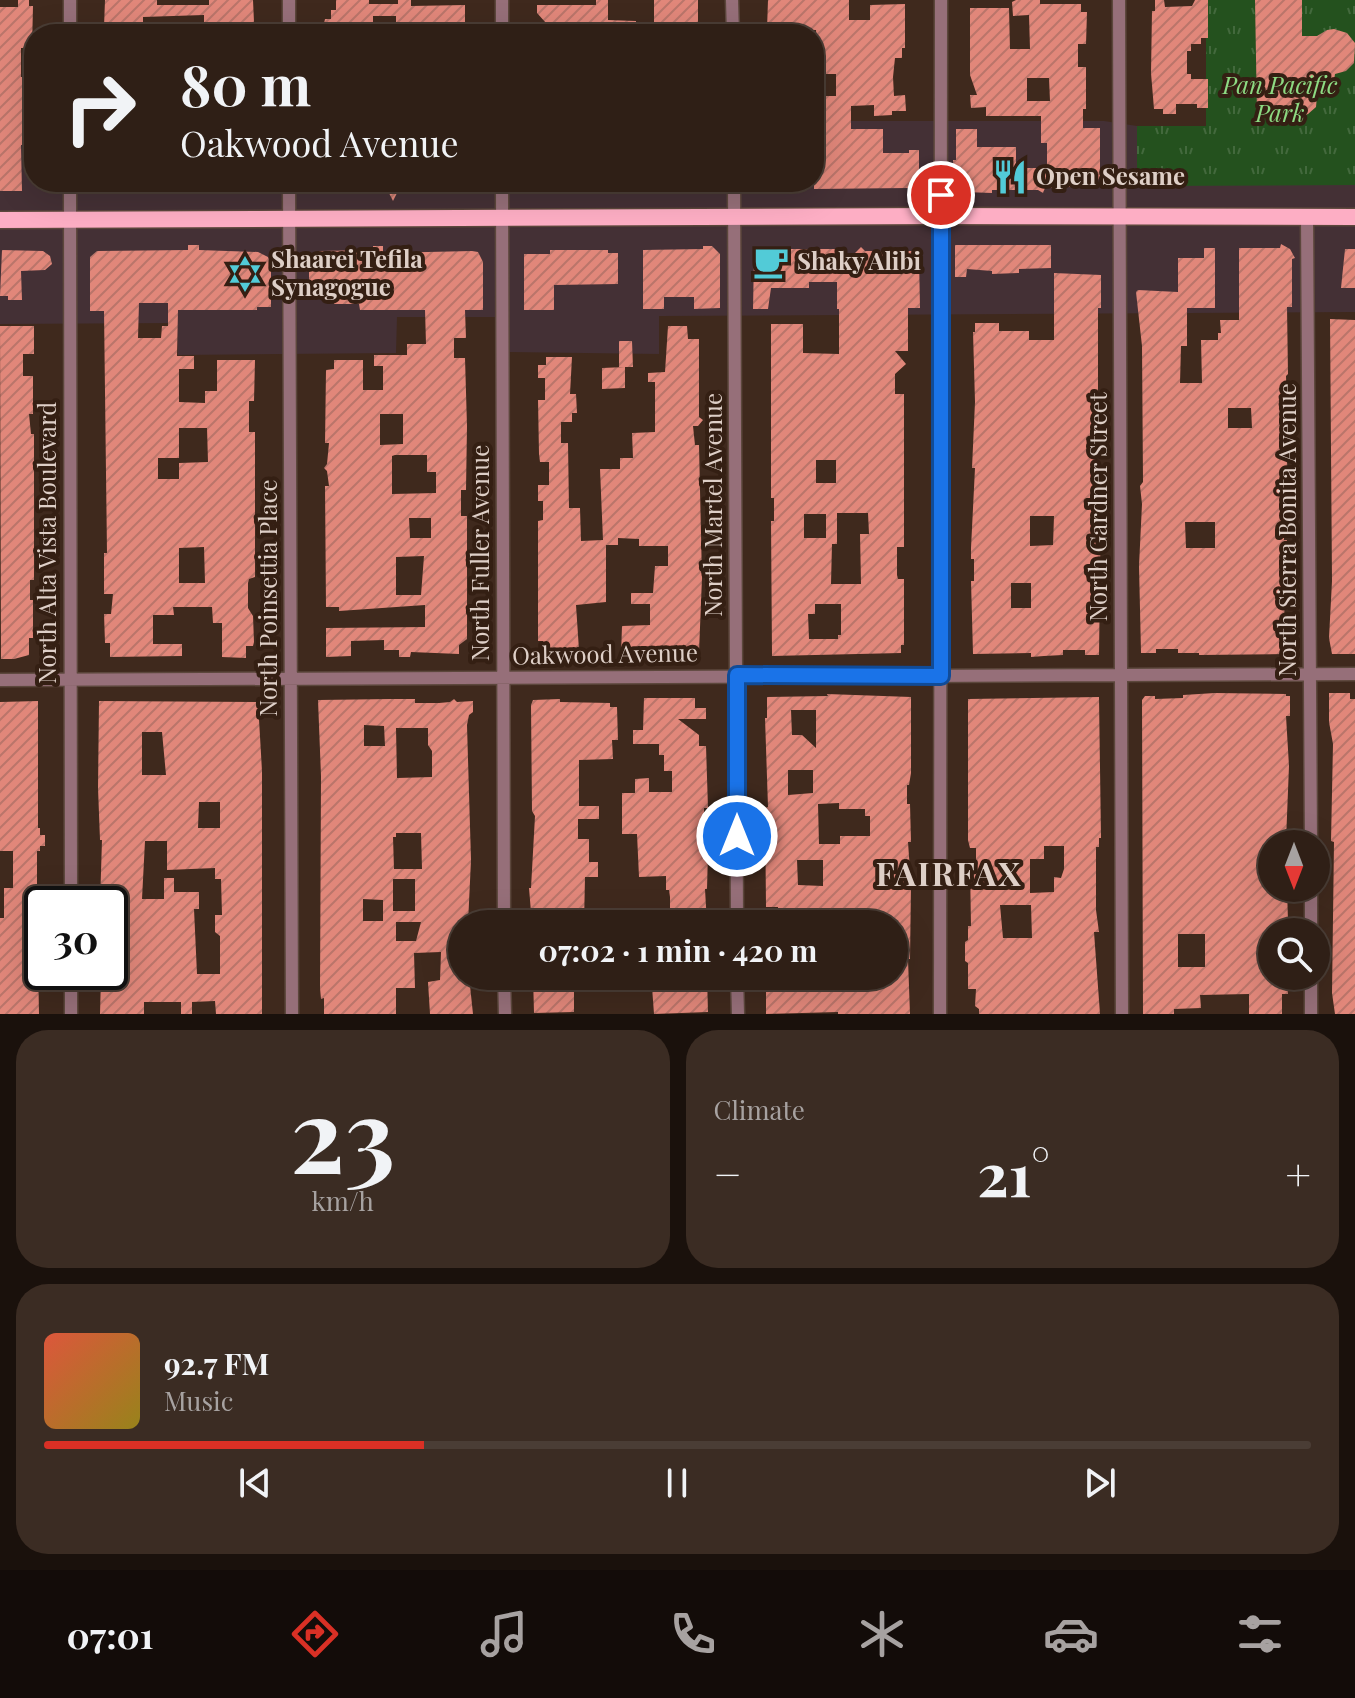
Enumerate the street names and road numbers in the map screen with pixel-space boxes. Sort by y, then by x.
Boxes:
street label: North Sierra Bonita Avenue [1270,383,1302,677]
street label: North Gardner Street [1081,392,1113,621]
street label: North Martel Avenue [696,393,728,617]
street label: North Alta Vista Boulevard [30,402,62,684]
street label: North Fuller Avenue [463,445,495,661]
street label: North Poinsettia Place [251,479,283,717]
street label: Oakwood Avenue [512,635,698,671]

